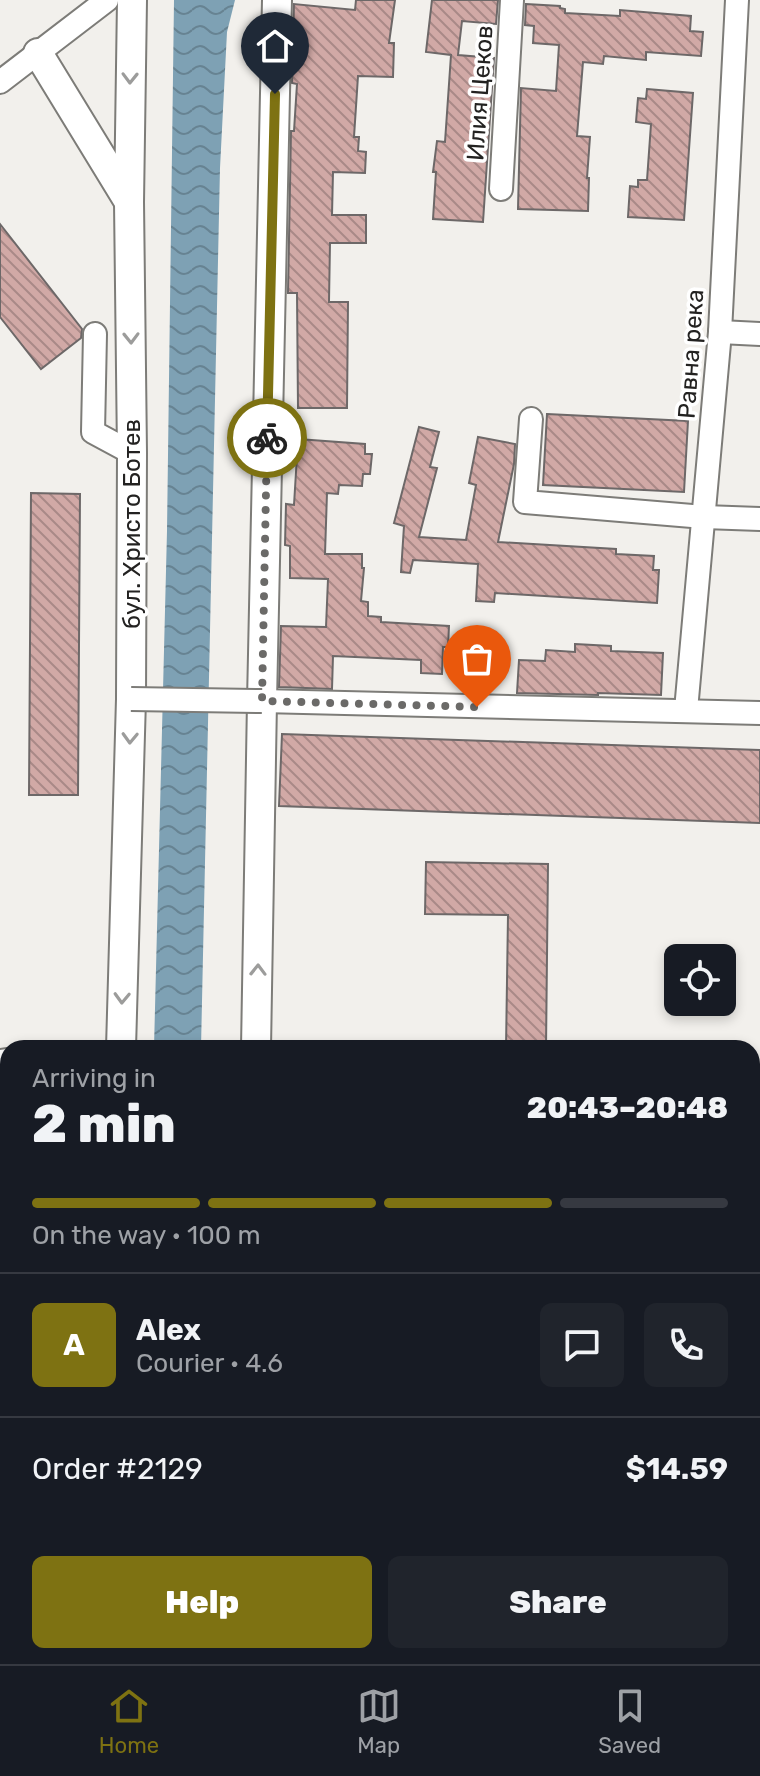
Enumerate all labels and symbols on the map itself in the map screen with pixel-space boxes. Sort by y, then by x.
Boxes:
pin [241,12,309,94]
street label: Илия Цеков [461,24,499,162]
one-way arrow [122,72,139,85]
street label: Равна река [673,288,709,420]
one-way arrow [122,332,139,345]
courier [227,398,307,478]
street label: бул. Христо Ботев [118,419,146,629]
pin [443,625,511,707]
one-way arrow [121,732,139,745]
one-way arrow [249,963,266,976]
one-way arrow [114,992,131,1005]

